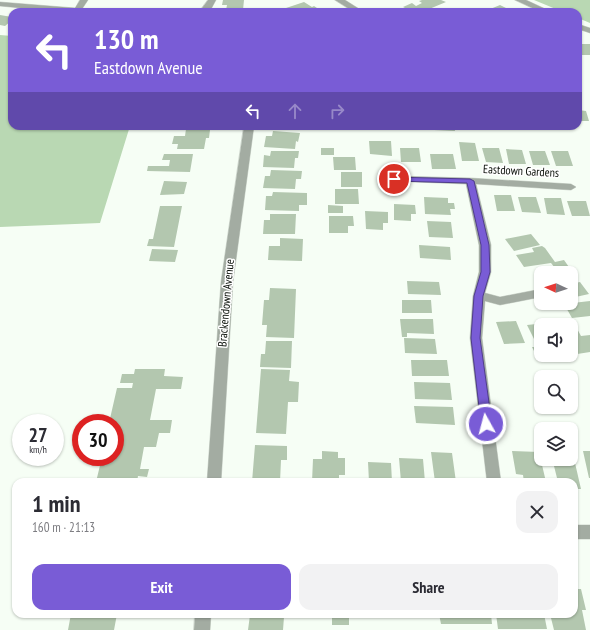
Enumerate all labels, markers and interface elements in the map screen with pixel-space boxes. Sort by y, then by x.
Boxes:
text: 130 m [94,20,158,57]
icon: left [28,24,80,76]
text: Eastdown Avenue [94,56,203,79]
icon: left [242,100,264,122]
icon: ahead [284,100,306,122]
icon: right [326,100,348,122]
street label: Eastdown Gardens [483,161,559,180]
pin [377,162,411,196]
icon: arrive [383,168,405,190]
street label: Brackendown Avenue [214,258,237,347]
north arrow [534,266,578,310]
map controls [534,266,578,466]
button: sound [534,318,578,362]
button: search [534,370,578,414]
position arrow [465,403,507,445]
speed limit sign: 30 [72,414,124,466]
text: 27 [28,422,48,448]
button: layers [534,422,578,466]
text: km/h [29,443,47,456]
text: 1 min [32,488,80,519]
button: close [516,491,558,533]
text: 160 m · 21:13 [32,519,95,536]
button: Exit [32,564,291,610]
button: Share [299,564,558,610]

